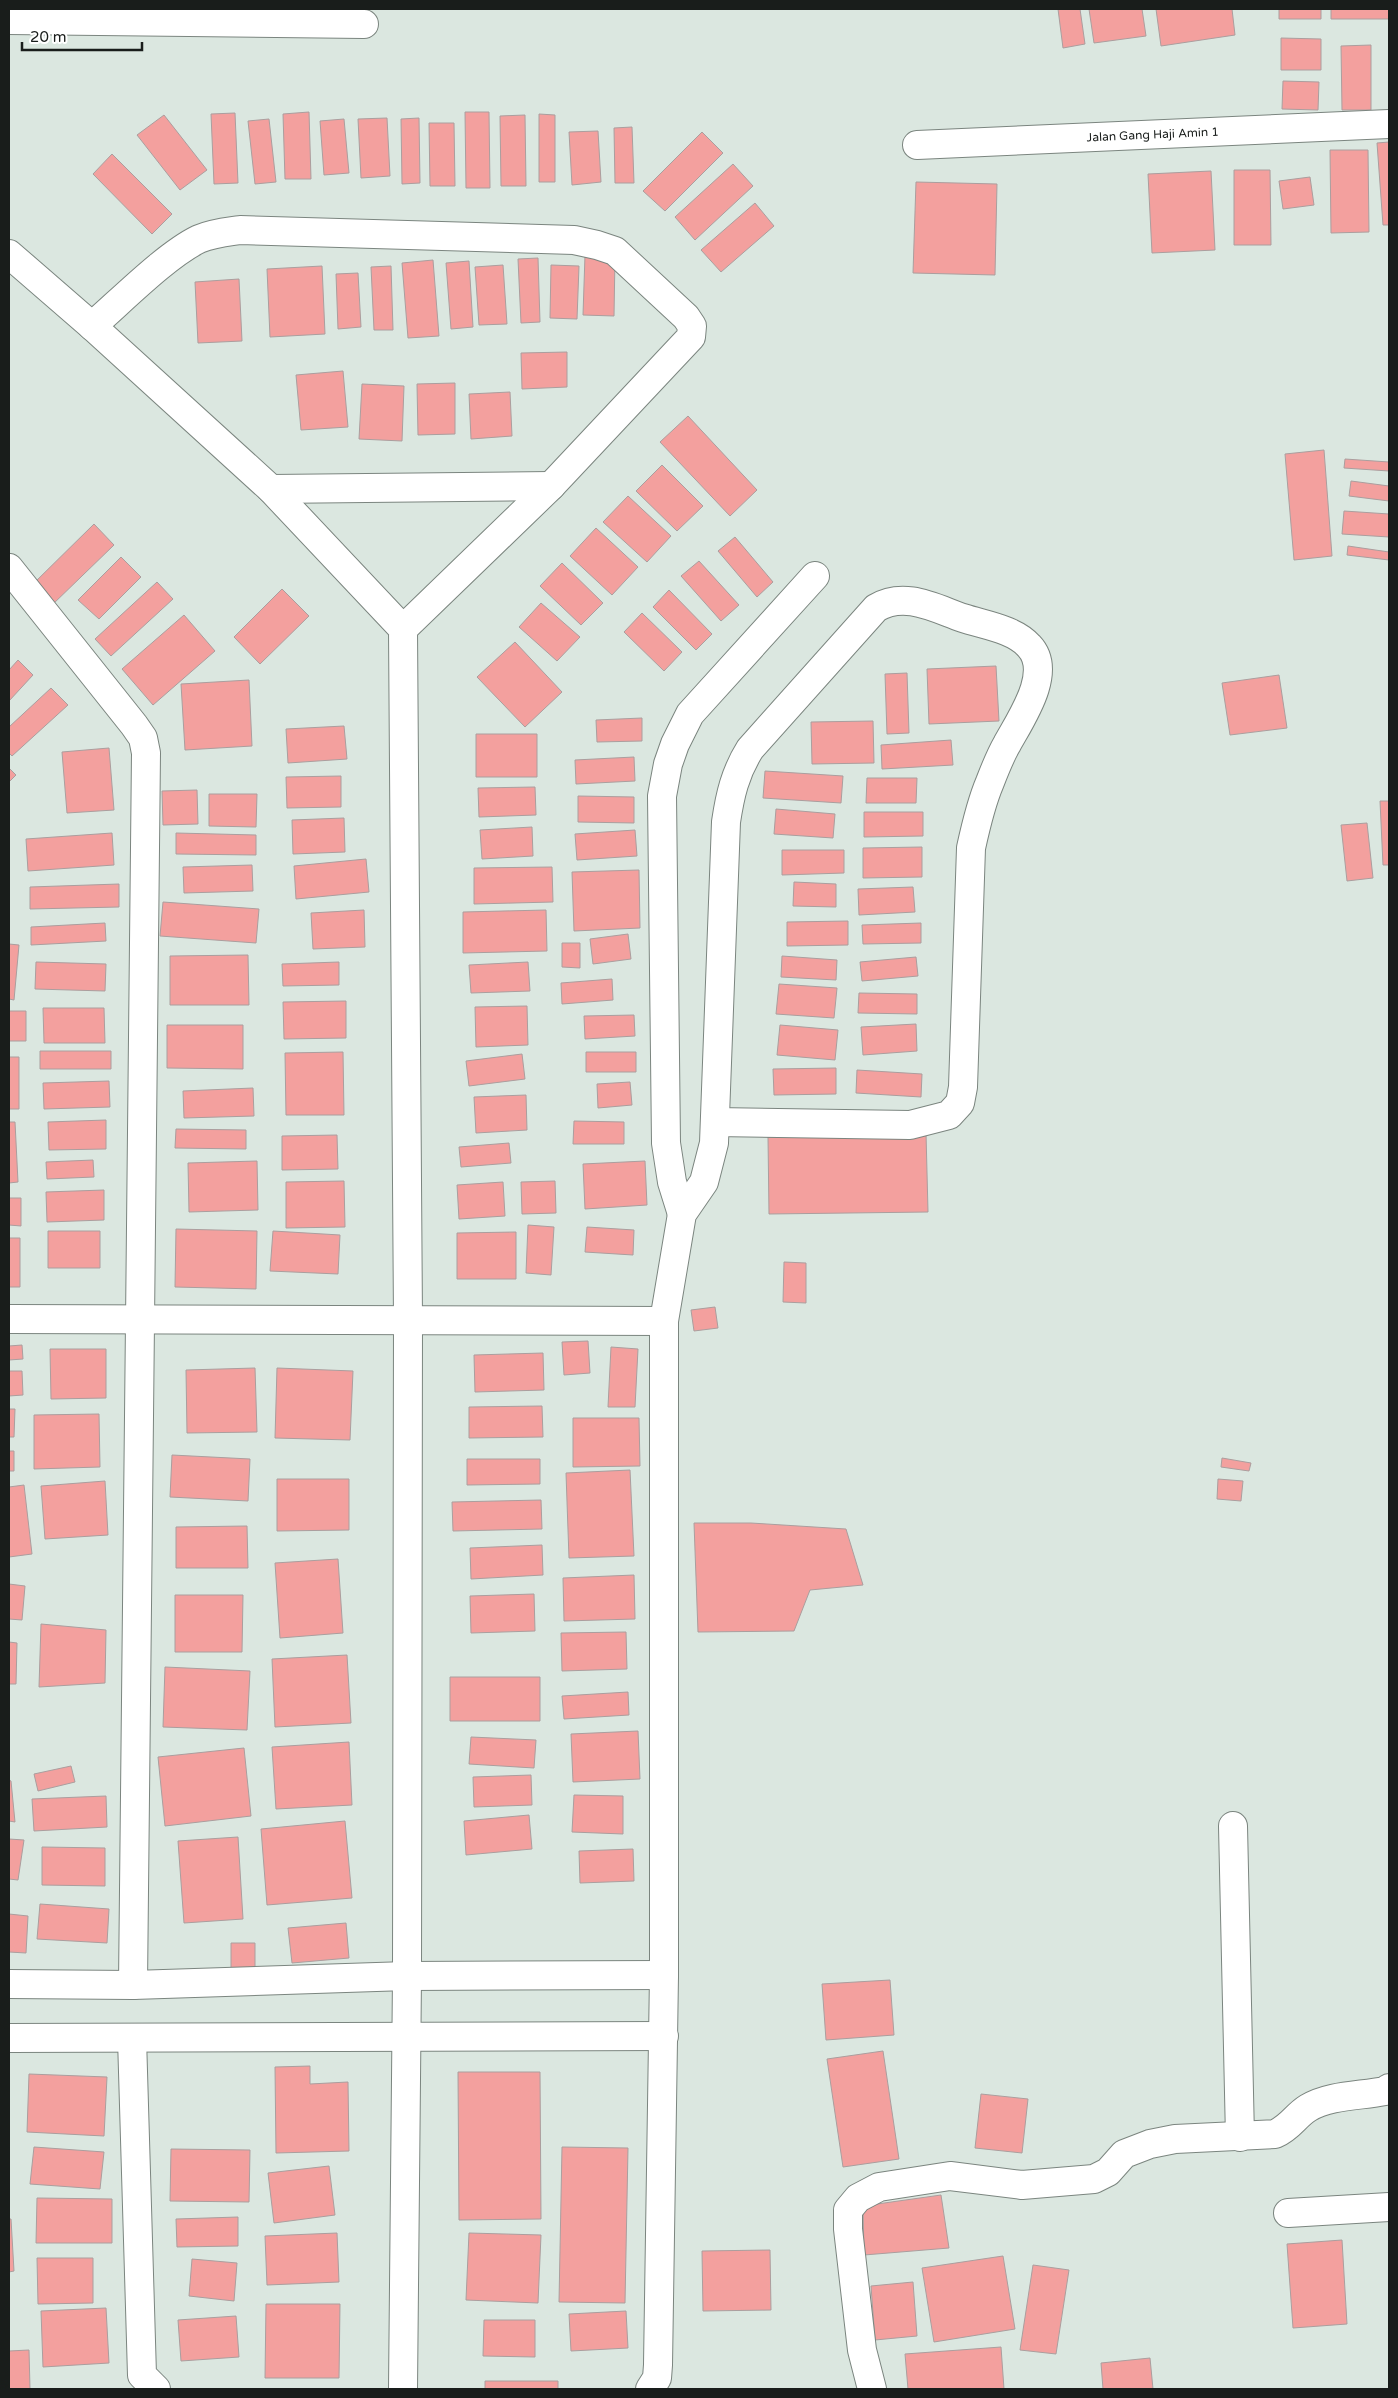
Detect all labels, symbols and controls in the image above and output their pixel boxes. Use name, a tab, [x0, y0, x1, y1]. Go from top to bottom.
scale bar	[22, 20, 142, 52]
text: 20 m	[30, 28, 67, 46]
street label: Jalan Gang Haji Amin 1	[1086, 125, 1219, 144]

